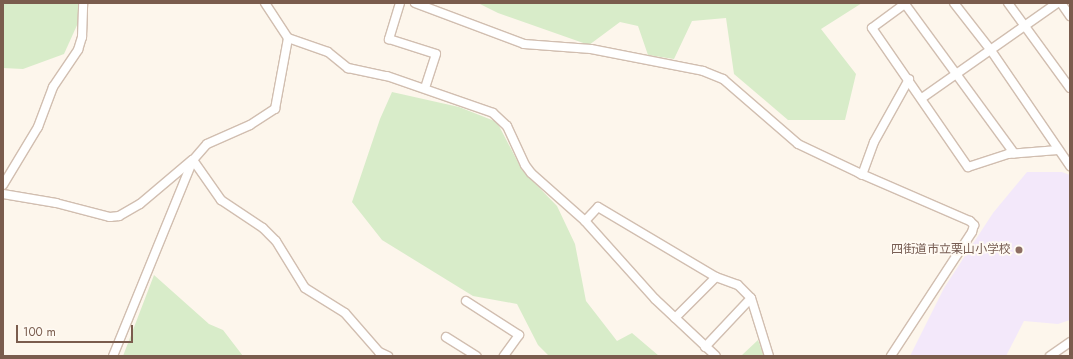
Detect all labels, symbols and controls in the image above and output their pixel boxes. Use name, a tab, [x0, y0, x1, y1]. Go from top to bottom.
place label: 四街道市立栗山小学校	[891, 243, 1011, 257]
marker: 四街道市立栗山小学校	[1014, 245, 1024, 255]
scale bar	[18, 317, 135, 343]
text: 100 m	[23, 323, 56, 341]

